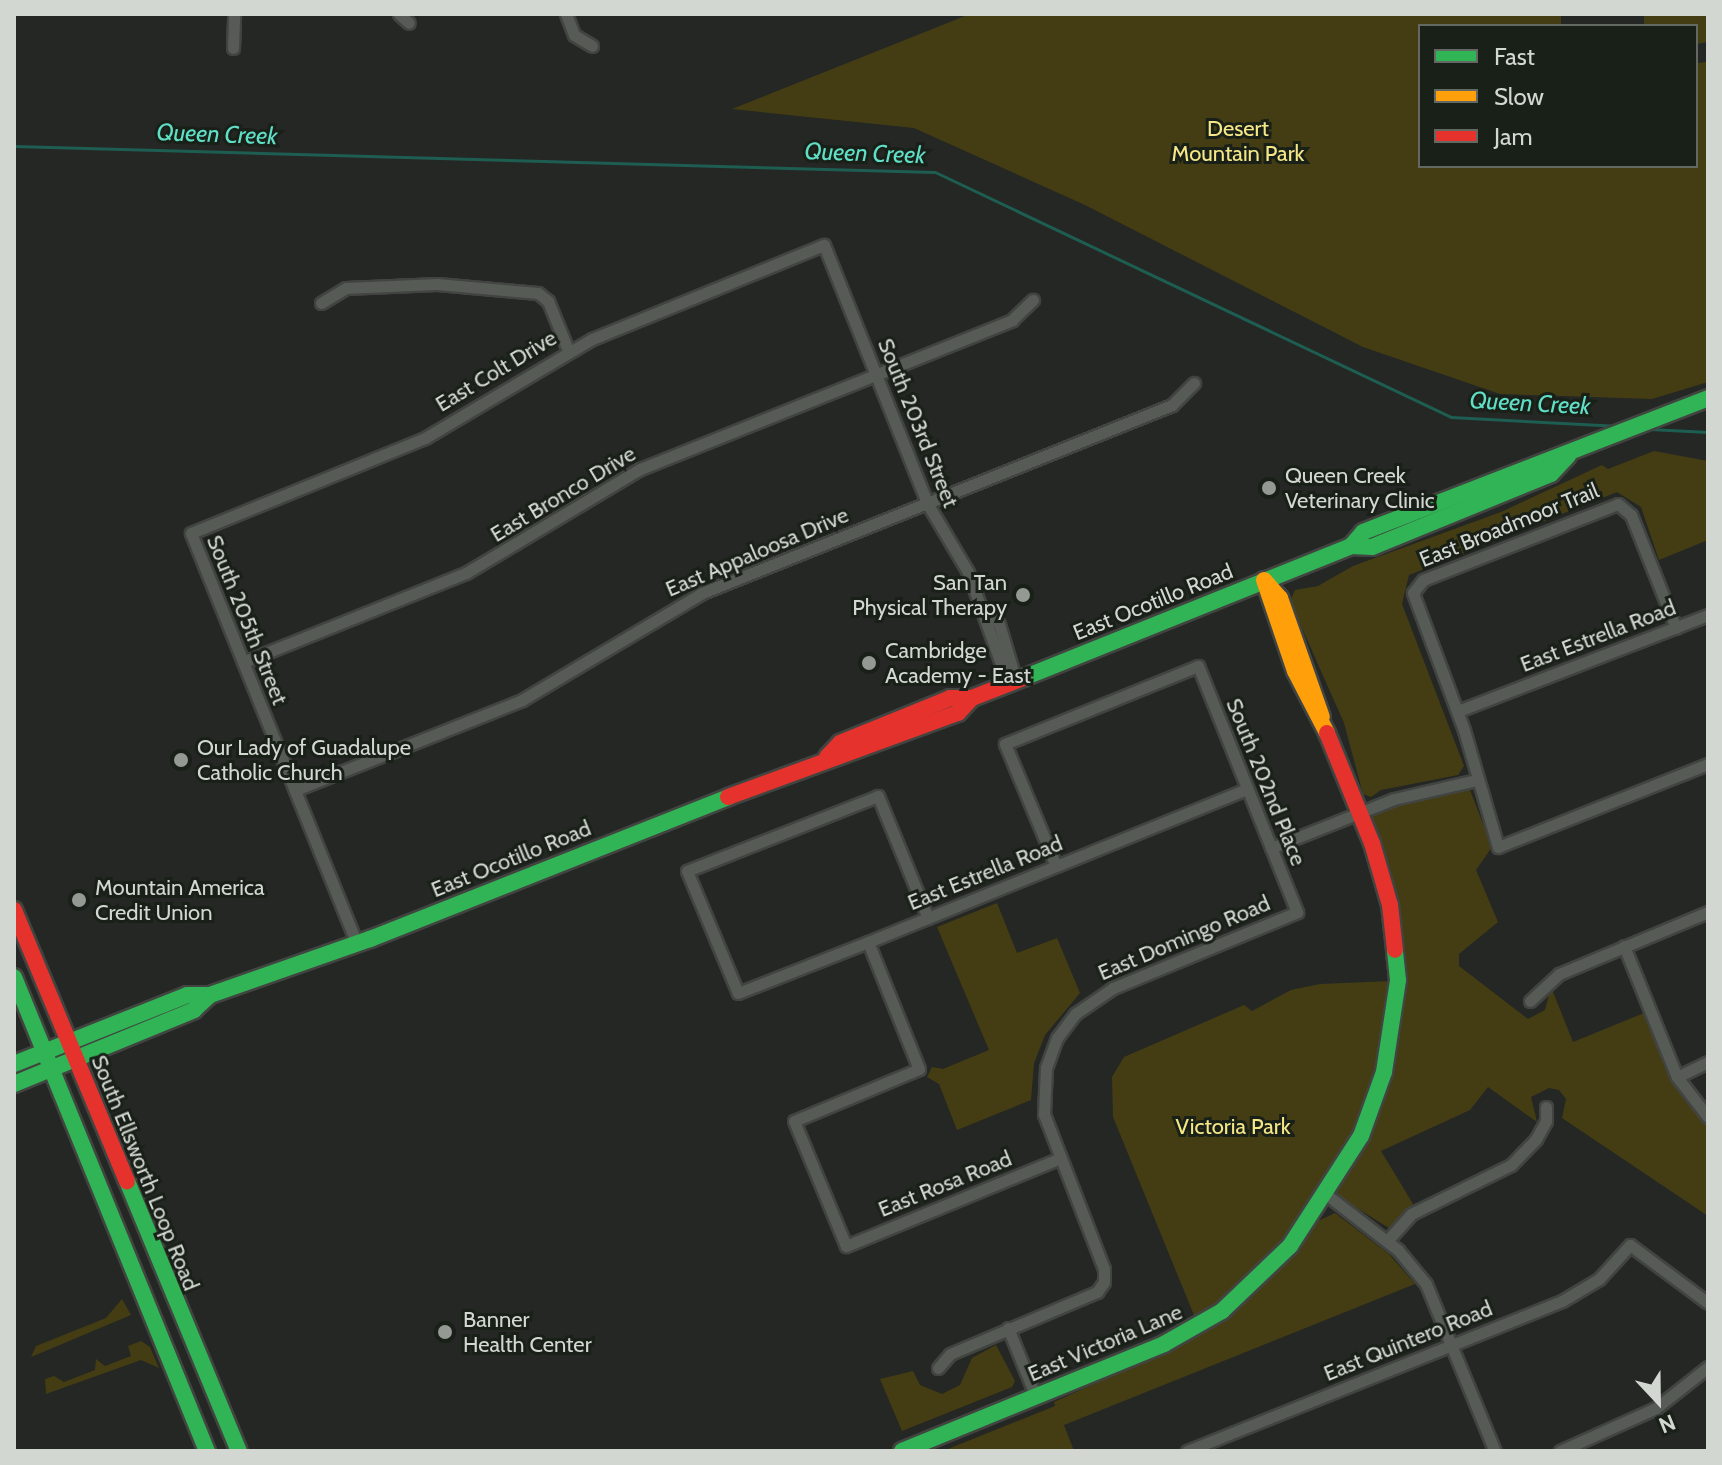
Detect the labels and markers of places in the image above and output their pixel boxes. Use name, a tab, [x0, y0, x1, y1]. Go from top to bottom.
place label: Queen Creek Veterinary Clinic	[1285, 462, 1435, 514]
marker: Queen Creek Veterinary Clinic	[1260, 479, 1278, 497]
place label: San Tan Physical Therapy	[852, 569, 1007, 620]
marker: San Tan Physical Therapy	[1014, 586, 1032, 604]
place label: Cambridge Academy - East	[885, 637, 1031, 688]
marker: Cambridge Academy - East	[860, 654, 878, 672]
place label: Our Lady of Guadalupe Catholic Church	[197, 734, 411, 786]
marker: Our Lady of Guadalupe Catholic Church	[172, 751, 190, 769]
place label: Mountain America Credit Union	[95, 874, 265, 926]
marker: Mountain America Credit Union	[70, 891, 88, 909]
place label: Banner Health Center	[463, 1306, 592, 1358]
marker: Banner Health Center	[434, 1321, 456, 1343]

